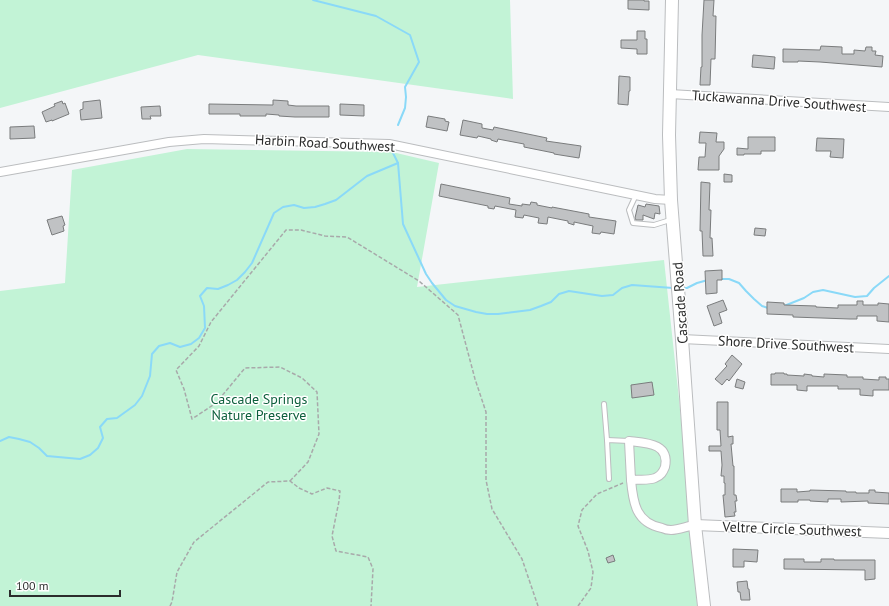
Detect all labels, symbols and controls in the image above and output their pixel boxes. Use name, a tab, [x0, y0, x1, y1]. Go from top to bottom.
street label: Tuckawanna Drive Southwest	[691, 86, 867, 116]
street label: Harbin Road Southwest	[255, 130, 396, 156]
street label: Cascade Road	[668, 262, 692, 344]
street label: Shore Drive Southwest	[718, 331, 855, 357]
park label: Cascade Springs Nature Preserve	[211, 390, 308, 424]
street label: Veltre Circle Southwest	[721, 518, 862, 540]
scale bar	[10, 572, 120, 598]
text: 100 m	[16, 578, 49, 593]

